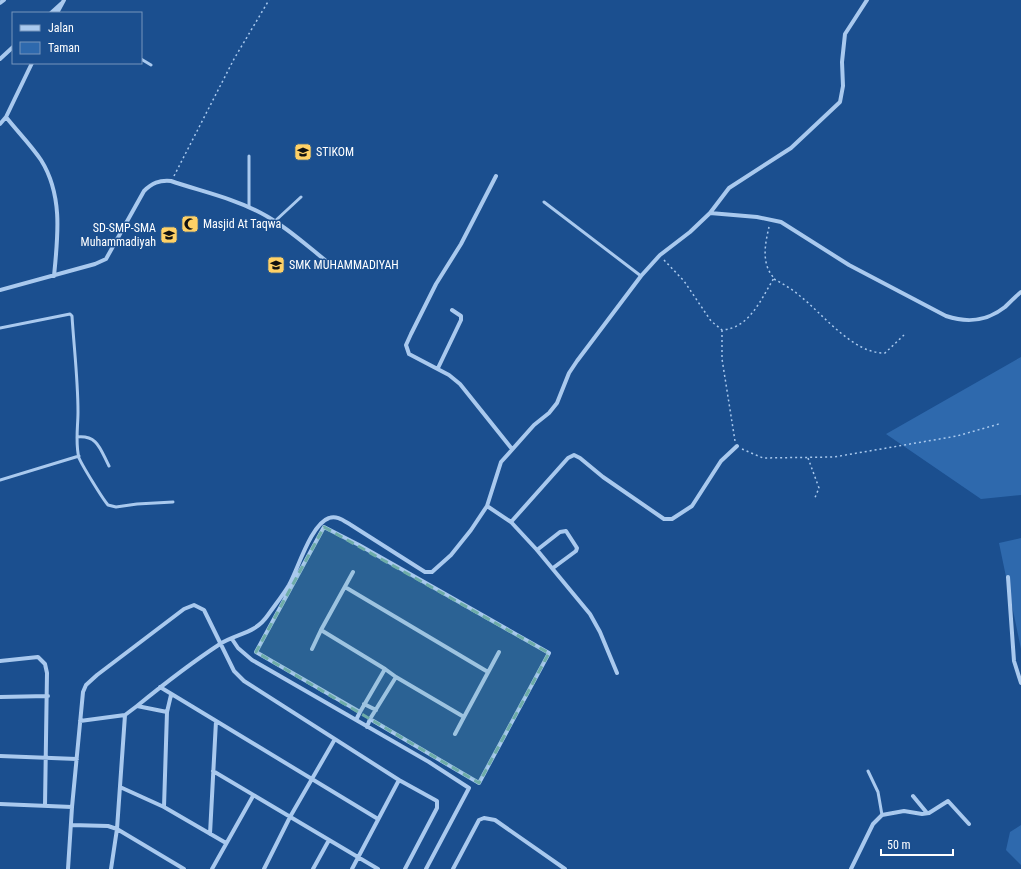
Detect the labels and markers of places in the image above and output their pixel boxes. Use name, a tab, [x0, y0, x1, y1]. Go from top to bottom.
school or university icon: STIKOM	[293, 142, 313, 162]
place label: STIKOM	[316, 145, 354, 159]
mosque icon: Masjid At Taqwa	[180, 214, 200, 234]
place label: Masjid At Taqwa	[203, 217, 281, 231]
place label: SD-SMP-SMA Muhammadiyah	[81, 221, 156, 249]
school or university icon: SD-SMP-SMA Muhammadiyah	[159, 225, 179, 245]
school or university icon: SMK MUHAMMADIYAH	[266, 255, 286, 275]
place label: SMK MUHAMMADIYAH	[289, 258, 399, 272]

